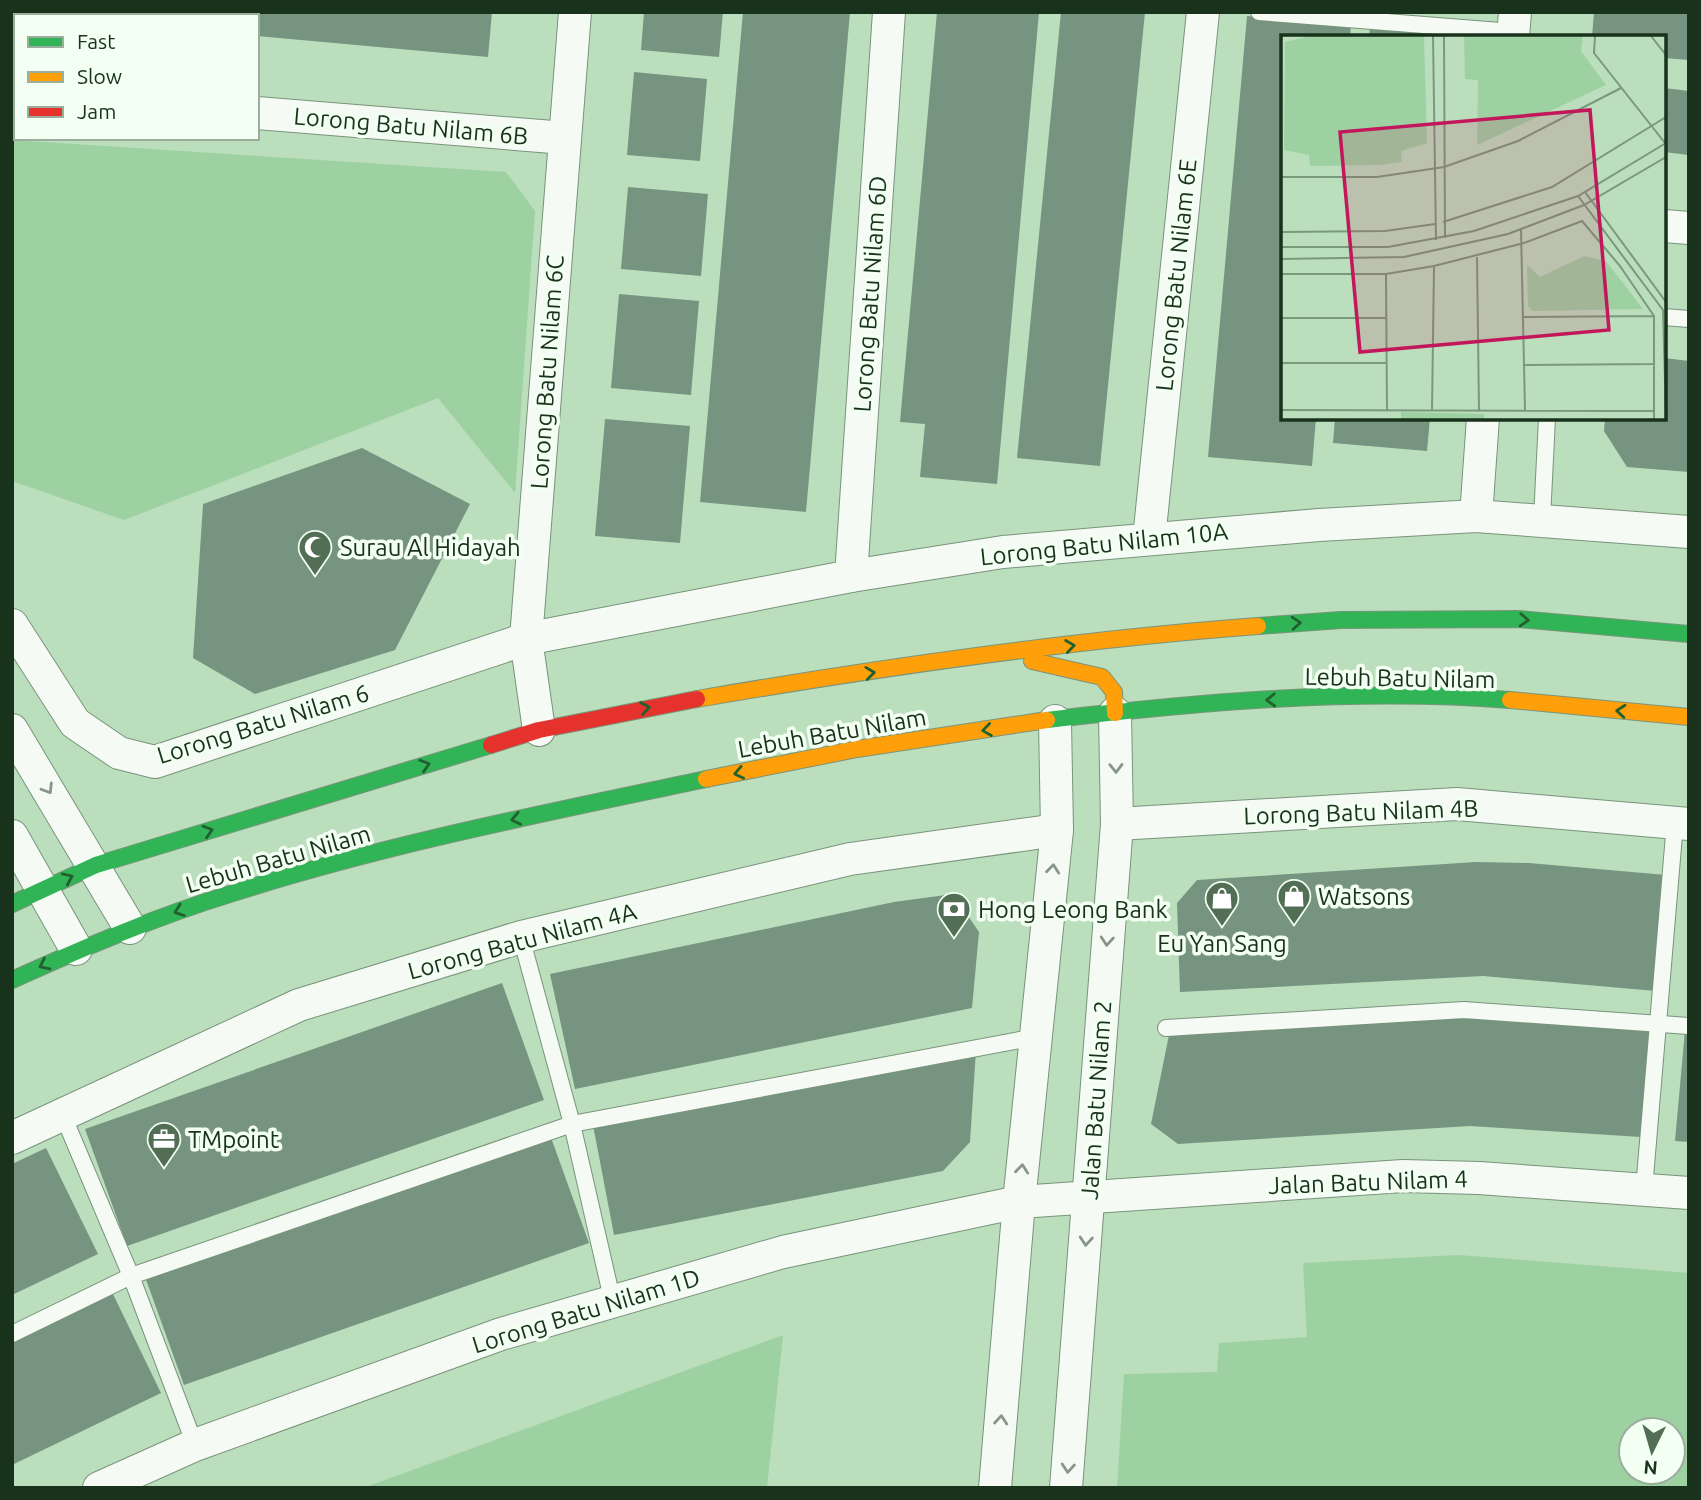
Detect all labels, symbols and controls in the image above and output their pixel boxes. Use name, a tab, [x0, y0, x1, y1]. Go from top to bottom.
legend	[14, 14, 259, 140]
text: Fast	[77, 29, 115, 53]
inset map	[1281, 35, 1666, 420]
text: Slow	[77, 64, 122, 88]
text: Jam	[77, 99, 116, 123]
street label: Lorong Batu Nilam 6B	[293, 102, 529, 150]
street label: Lorong Batu Nilam 6E	[1150, 158, 1202, 392]
street label: Lorong Batu Nilam 6D	[848, 175, 892, 413]
street label: Lorong Batu Nilam 6C	[525, 254, 569, 490]
street label: Lorong Batu Nilam 10A	[979, 518, 1230, 570]
mosque icon: Surau Al Hidayah	[296, 528, 334, 577]
place label: Surau Al Hidayah	[340, 534, 521, 561]
one-way arrow	[1518, 612, 1529, 627]
one-way arrow	[1291, 616, 1302, 631]
one-way arrow	[1064, 639, 1076, 654]
street label: Lebuh Batu Nilam	[1304, 663, 1496, 693]
one-way arrow	[864, 665, 876, 680]
street label: Lorong Batu Nilam 6	[154, 679, 372, 769]
one-way arrow	[1266, 692, 1277, 707]
one-way arrow	[639, 701, 651, 716]
street label: Lebuh Batu Nilam	[736, 703, 928, 763]
one-way arrow	[1615, 704, 1627, 719]
one-way arrow	[981, 722, 993, 737]
one-way arrow	[419, 758, 431, 773]
one-way arrow	[1108, 763, 1124, 774]
one-way arrow	[733, 764, 745, 779]
one-way arrow	[40, 781, 53, 794]
street label: Lorong Batu Nilam 4B	[1243, 794, 1479, 830]
one-way arrow	[510, 810, 522, 825]
street label: Lebuh Batu Nilam	[182, 820, 374, 898]
one-way arrow	[201, 825, 213, 839]
one-way arrow	[1046, 863, 1061, 875]
one-way arrow	[61, 872, 73, 886]
shop icon: Watsons	[1275, 877, 1313, 926]
shop icon: Eu Yan Sang	[1203, 879, 1241, 928]
place label: Watsons	[1318, 883, 1410, 910]
bank icon: Hong Leong Bank	[935, 890, 973, 939]
place label: Hong Leong Bank	[978, 896, 1168, 923]
street label: Lorong Batu Nilam 4A	[405, 897, 640, 985]
one-way arrow	[173, 903, 185, 918]
place label: Eu Yan Sang	[1157, 930, 1287, 957]
one-way arrow	[1100, 935, 1115, 946]
one-way arrow	[39, 956, 51, 970]
street label: Jalan Batu Nilam 2	[1076, 999, 1116, 1201]
office icon: TMpoint	[145, 1120, 183, 1169]
place label: TMpoint	[188, 1126, 280, 1153]
one-way arrow	[1015, 1163, 1030, 1174]
street label: Jalan Batu Nilam 4	[1268, 1165, 1468, 1199]
one-way arrow	[1079, 1236, 1094, 1247]
street label: Lorong Batu Nilam 1D	[469, 1263, 703, 1359]
one-way arrow	[993, 1414, 1008, 1425]
north arrow	[1617, 1416, 1687, 1486]
text: N	[1642, 1456, 1659, 1480]
one-way arrow	[1061, 1462, 1076, 1473]

